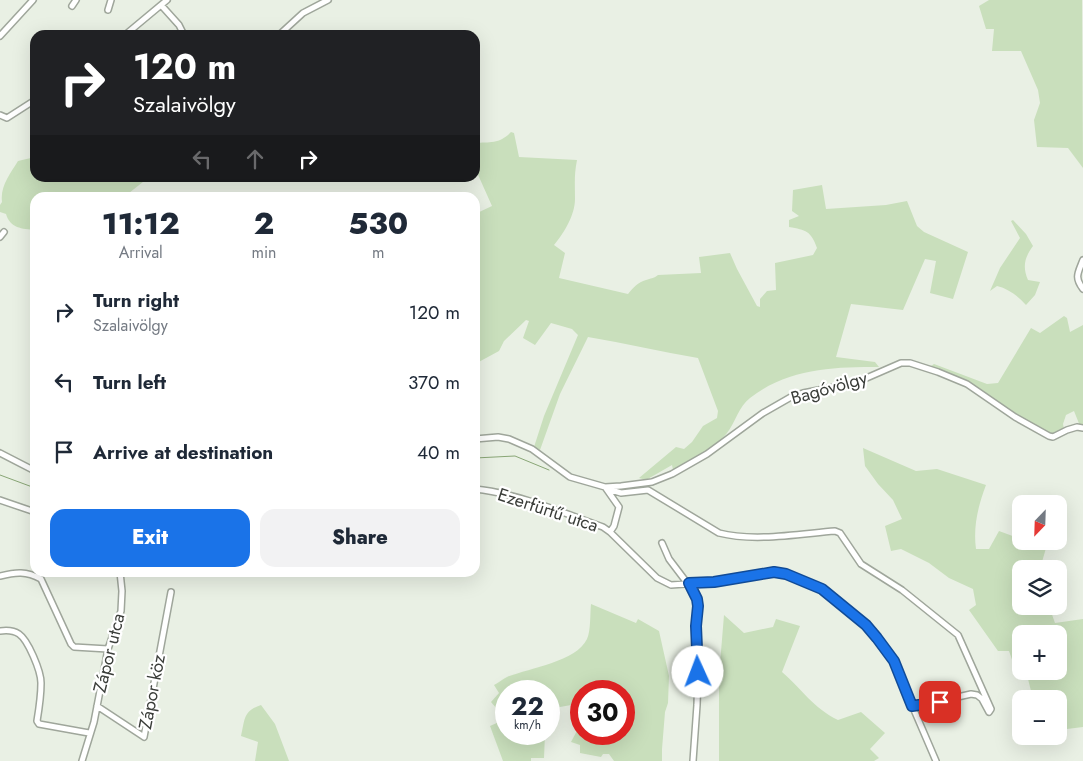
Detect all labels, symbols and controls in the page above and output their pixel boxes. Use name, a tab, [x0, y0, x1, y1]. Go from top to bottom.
text: 120 m	[133, 42, 236, 92]
icon: right	[50, 50, 115, 115]
text: Szalaivölgy	[133, 88, 236, 120]
icon: left	[188, 145, 216, 173]
icon: ahead	[241, 145, 269, 173]
icon: right	[294, 145, 322, 173]
text: 11:12	[102, 202, 180, 245]
text: 2	[254, 202, 274, 245]
text: 530	[348, 202, 408, 245]
text: Arrival	[119, 241, 163, 264]
text: min	[251, 241, 277, 264]
text: m	[372, 241, 384, 264]
text: Turn right	[93, 287, 179, 314]
icon: right	[50, 298, 78, 326]
text: 120 m	[409, 299, 460, 326]
text: Szalaivölgy	[93, 314, 168, 337]
street label: Bagóvölgy	[788, 365, 870, 411]
icon: left	[50, 368, 78, 396]
text: Turn left	[93, 369, 166, 396]
text: 370 m	[408, 369, 460, 396]
icon: arrive	[50, 438, 78, 466]
text: Arrive at destination	[93, 439, 273, 466]
text: 40 m	[417, 439, 460, 466]
street label: Ezerfürtű utca	[494, 482, 602, 538]
north arrow	[1012, 495, 1068, 550]
map controls	[1012, 495, 1067, 745]
button: Exit	[50, 509, 250, 567]
button: Share	[260, 509, 460, 567]
button: layers	[1012, 560, 1067, 615]
street label: Zápor utca	[87, 610, 131, 696]
button: +	[1012, 625, 1067, 680]
position arrow	[671, 645, 723, 697]
street label: Zápor köz	[132, 652, 172, 732]
speed limit sign: 30	[570, 680, 635, 745]
pin	[919, 681, 961, 723]
text: 22	[511, 688, 544, 724]
icon: arrive	[926, 688, 954, 716]
button: −	[1012, 690, 1067, 745]
text: km/h	[514, 716, 541, 734]

